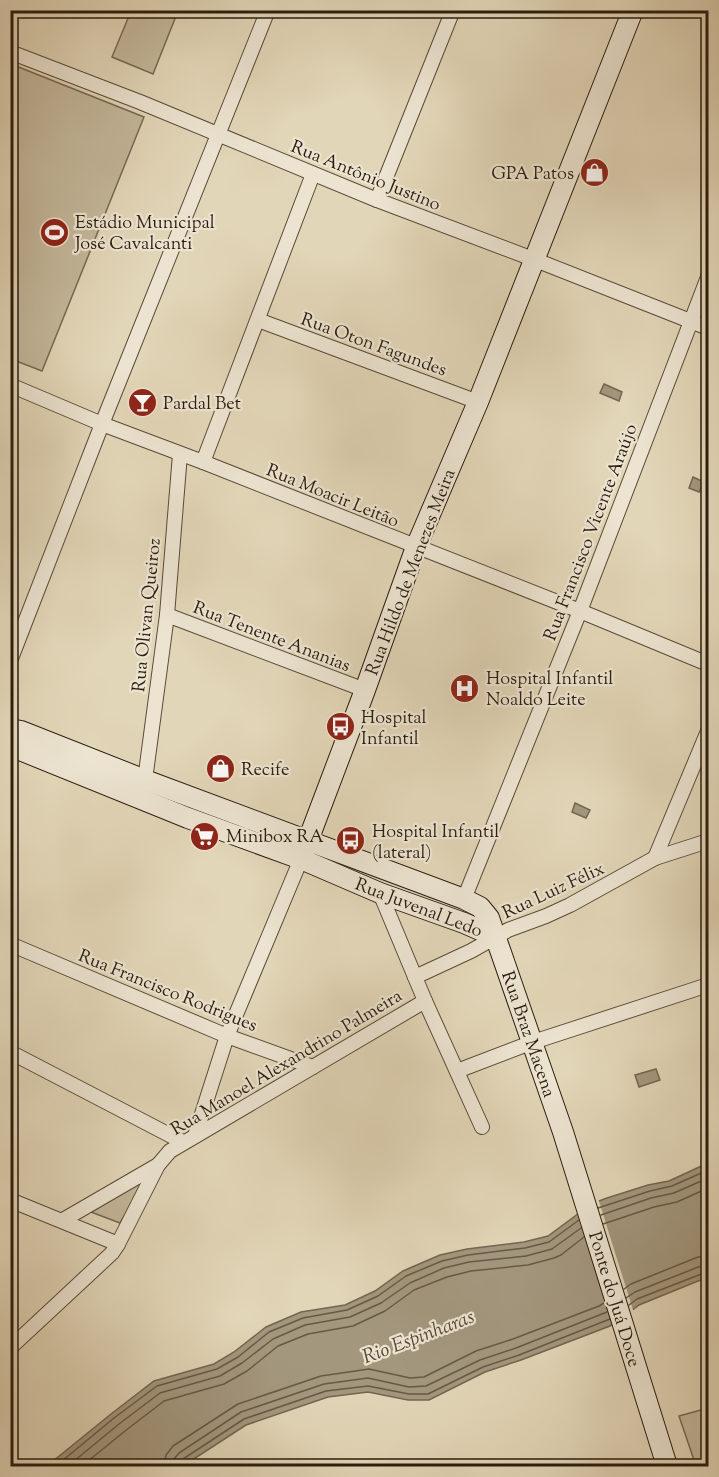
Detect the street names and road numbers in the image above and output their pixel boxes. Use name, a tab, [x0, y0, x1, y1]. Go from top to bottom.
street label: Rua Antônio Justino	[286, 135, 444, 219]
street label: Rua Oton Fagundes	[297, 307, 450, 384]
street label: Rua Francisco Vicente Araújo	[538, 420, 645, 645]
street label: Rua Moacir Leitão	[262, 458, 403, 535]
street label: Rua Hildo de Menezes Meira	[360, 466, 463, 680]
street label: Rua Olivan Queiroz	[127, 537, 169, 694]
street label: Rua Tenente Ananias	[189, 596, 354, 680]
street label: Rua Luiz Félix	[499, 857, 609, 927]
street label: Rua Juvenal Ledo	[351, 873, 486, 945]
street label: Rua Francisco Rodrigues	[74, 944, 261, 1040]
street label: Rua Braz Macena	[493, 968, 561, 1101]
street label: Rua Manoel Alexandrino Palmeira	[166, 984, 408, 1143]
street label: Ponte do Juá Doce	[580, 1229, 646, 1370]

